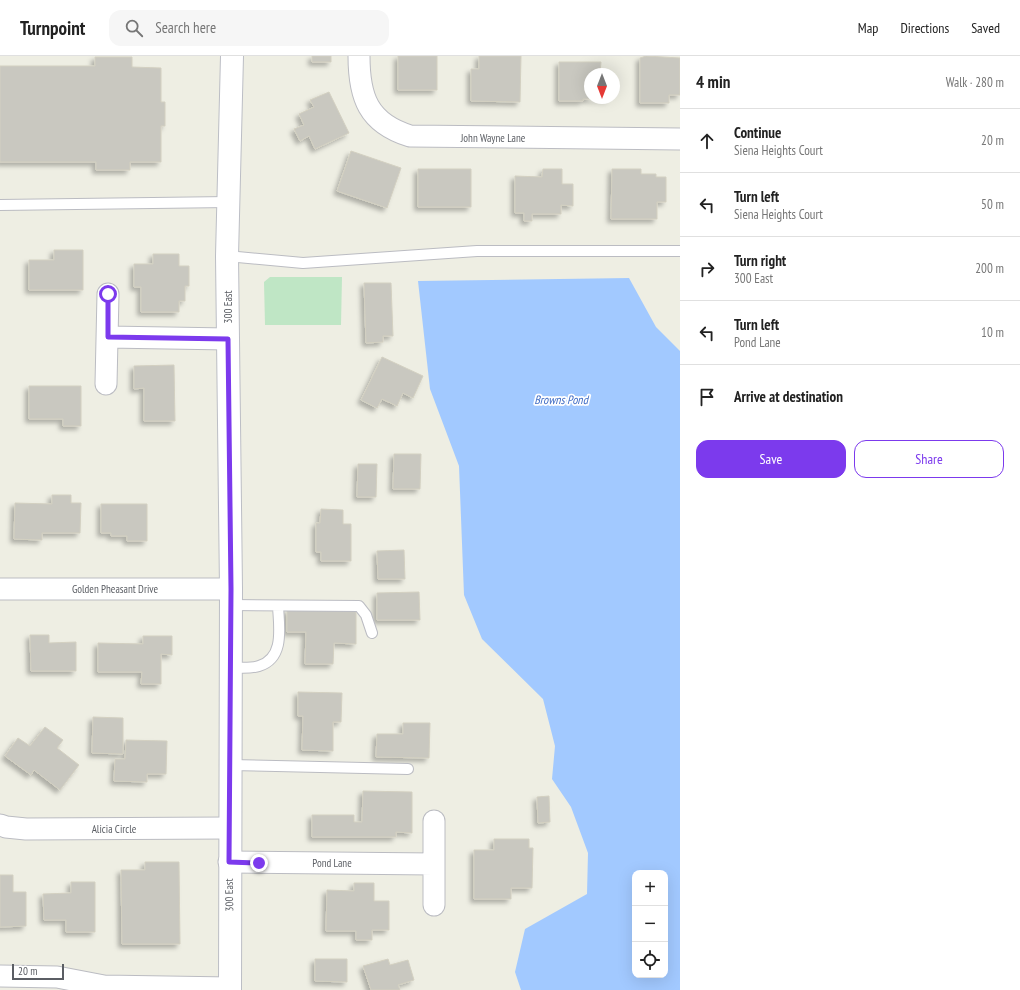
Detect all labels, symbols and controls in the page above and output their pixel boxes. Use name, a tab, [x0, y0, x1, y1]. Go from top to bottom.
search box	[109, 10, 389, 46]
text: Turnpoint	[20, 16, 85, 40]
icon: search	[123, 17, 145, 39]
text: Search here	[155, 18, 216, 37]
text: Map	[858, 19, 878, 37]
text: Directions	[900, 19, 949, 37]
text: Saved	[971, 19, 1000, 37]
north arrow	[584, 68, 620, 104]
text: 4 min	[696, 71, 730, 93]
text: Walk · 280 m	[946, 74, 1004, 91]
text: Continue	[734, 123, 781, 142]
icon: ahead	[696, 130, 718, 152]
street label: John Wayne Lane	[460, 131, 526, 145]
text: 20 m	[981, 132, 1004, 149]
text: Siena Heights Court	[734, 142, 823, 159]
text: Turn left	[734, 187, 779, 206]
icon: left	[696, 194, 718, 216]
text: 50 m	[981, 196, 1004, 213]
text: Siena Heights Court	[734, 206, 823, 223]
text: Turn right	[734, 251, 786, 270]
icon: right	[696, 258, 718, 280]
text: 200 m	[975, 260, 1004, 277]
text: 300 East	[734, 270, 773, 287]
route start	[99, 285, 117, 303]
street label: 300 East	[221, 290, 235, 324]
text: Turn left	[734, 315, 779, 334]
icon: left	[696, 322, 718, 344]
text: 10 m	[981, 324, 1004, 341]
text: Pond Lane	[734, 334, 781, 351]
icon: arrive	[696, 386, 718, 408]
text: Arrive at destination	[734, 387, 843, 406]
water label: Browns Pond	[534, 392, 590, 407]
button: Save	[696, 440, 846, 478]
button: Share	[854, 440, 1004, 478]
street label: Golden Pheasant Drive	[72, 582, 159, 596]
street label: Alicia Circle	[92, 822, 137, 836]
route end	[250, 854, 268, 872]
street label: Pond Lane	[312, 856, 352, 870]
map controls	[632, 870, 668, 978]
button: +	[632, 870, 668, 906]
street label: 300 East	[222, 878, 236, 912]
button: −	[632, 906, 668, 942]
button: locate	[632, 942, 668, 978]
scale bar	[12, 962, 64, 981]
text: 20 m	[18, 964, 37, 978]

